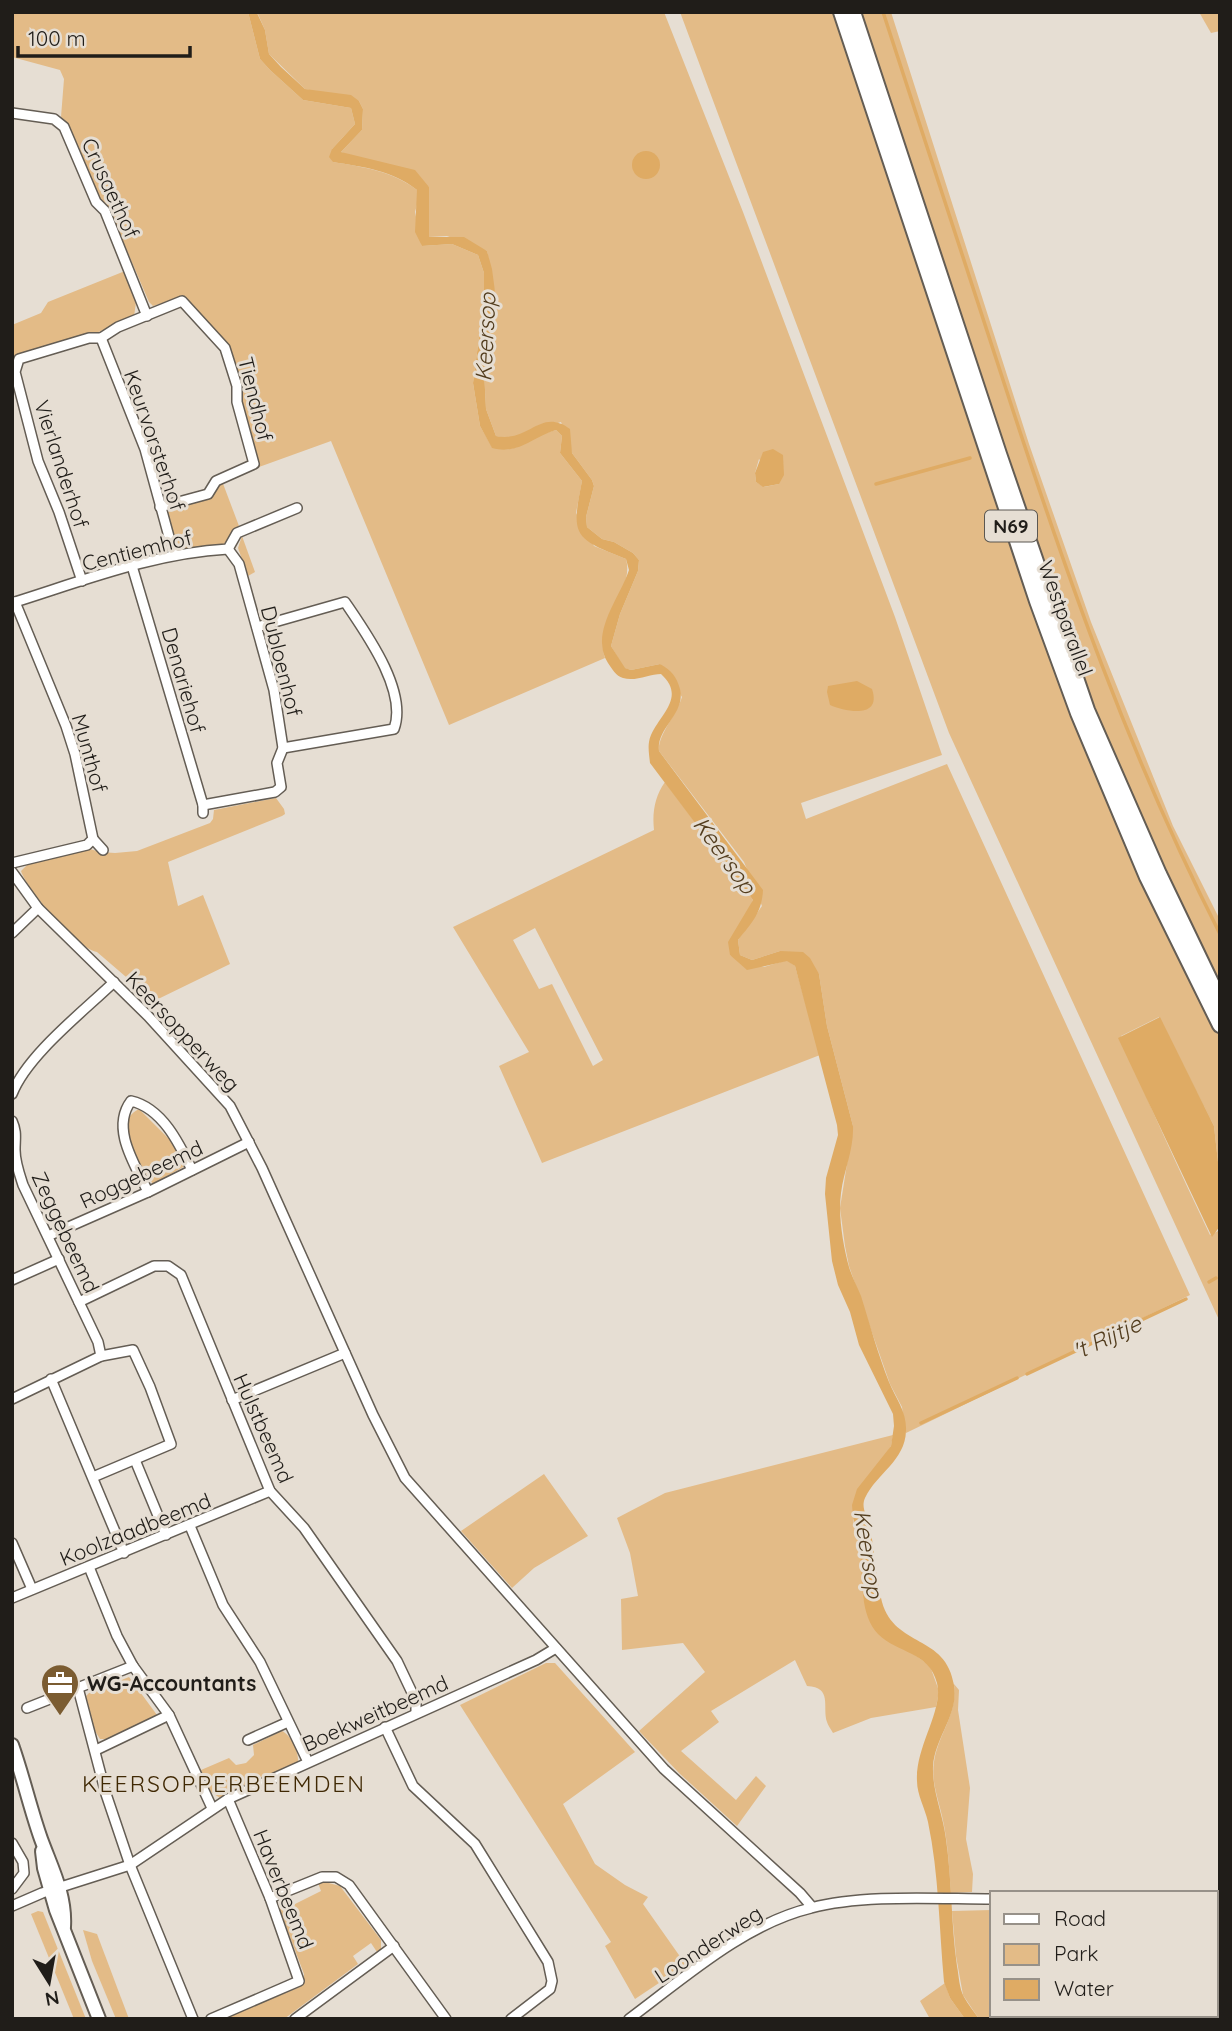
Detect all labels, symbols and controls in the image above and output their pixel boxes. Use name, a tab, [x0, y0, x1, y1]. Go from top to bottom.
scale bar	[18, 14, 189, 58]
text: 100 m	[28, 25, 86, 51]
street label: Crusaethof	[76, 134, 146, 243]
water label: Keersop	[468, 291, 502, 382]
street label: Tiendhof	[233, 354, 279, 444]
street label: Keurvorsterhof	[119, 366, 191, 514]
street label: Vierlanderhof	[29, 397, 95, 532]
road number: N69	[985, 510, 1037, 541]
street label: Centiemhof	[79, 524, 195, 576]
street label: Westparallel	[1033, 557, 1099, 679]
street label: Dubloenhof	[256, 603, 308, 720]
street label: Denariehof	[157, 624, 212, 736]
street label: Munthof	[66, 711, 114, 796]
water label: Keersop	[687, 811, 763, 900]
street label: Keersopperweg	[121, 965, 245, 1097]
street label: Roggebeemd	[75, 1134, 207, 1214]
street label: Zeggebeemd	[27, 1167, 105, 1297]
water label: 't Rijtje	[1068, 1308, 1147, 1365]
street label: Hulstbeemd	[228, 1369, 300, 1487]
street label: Koolzaadbeemd	[56, 1487, 214, 1571]
water label: Keersop	[848, 1508, 890, 1601]
office icon: WG-Accountants	[39, 1662, 81, 1717]
street label: Boekweitbeemd	[298, 1669, 452, 1757]
place label: WG-Accountants	[87, 1670, 256, 1696]
district label: KEERSOPPERBEEMDEN	[82, 1769, 366, 1798]
street label: Haverbeemd	[248, 1825, 320, 1953]
legend	[990, 1891, 1218, 2017]
street label: Loonderweg	[649, 1900, 767, 1988]
text: Road	[1054, 1905, 1106, 1931]
text: Park	[1054, 1940, 1098, 1966]
north arrow	[14, 1947, 84, 2017]
text: Water	[1054, 1975, 1114, 2001]
text: N	[43, 1986, 61, 2012]

